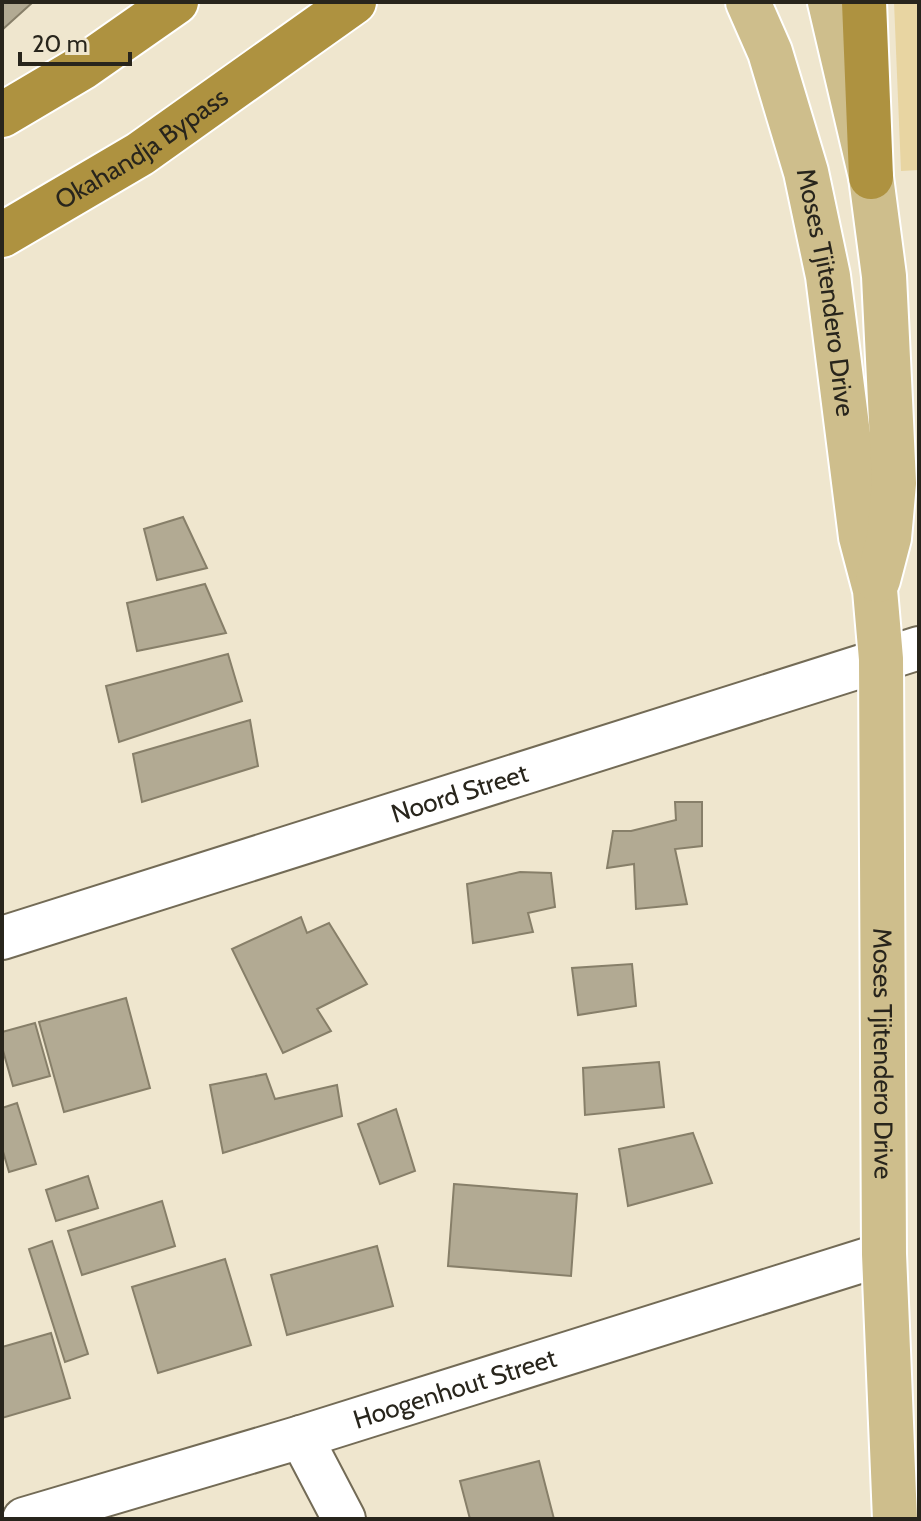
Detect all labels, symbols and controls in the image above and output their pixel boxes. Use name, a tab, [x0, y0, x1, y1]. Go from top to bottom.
scale bar	[20, 16, 130, 66]
text: 20 m	[32, 29, 88, 58]
street label: Okahandja Bypass	[49, 81, 234, 216]
street label: Moses Tjitendero Drive	[790, 165, 862, 418]
street label: Noord Street	[387, 757, 532, 830]
street label: Moses Tjitendero Drive	[866, 928, 900, 1179]
street label: Hoogenhout Street	[349, 1342, 560, 1436]

